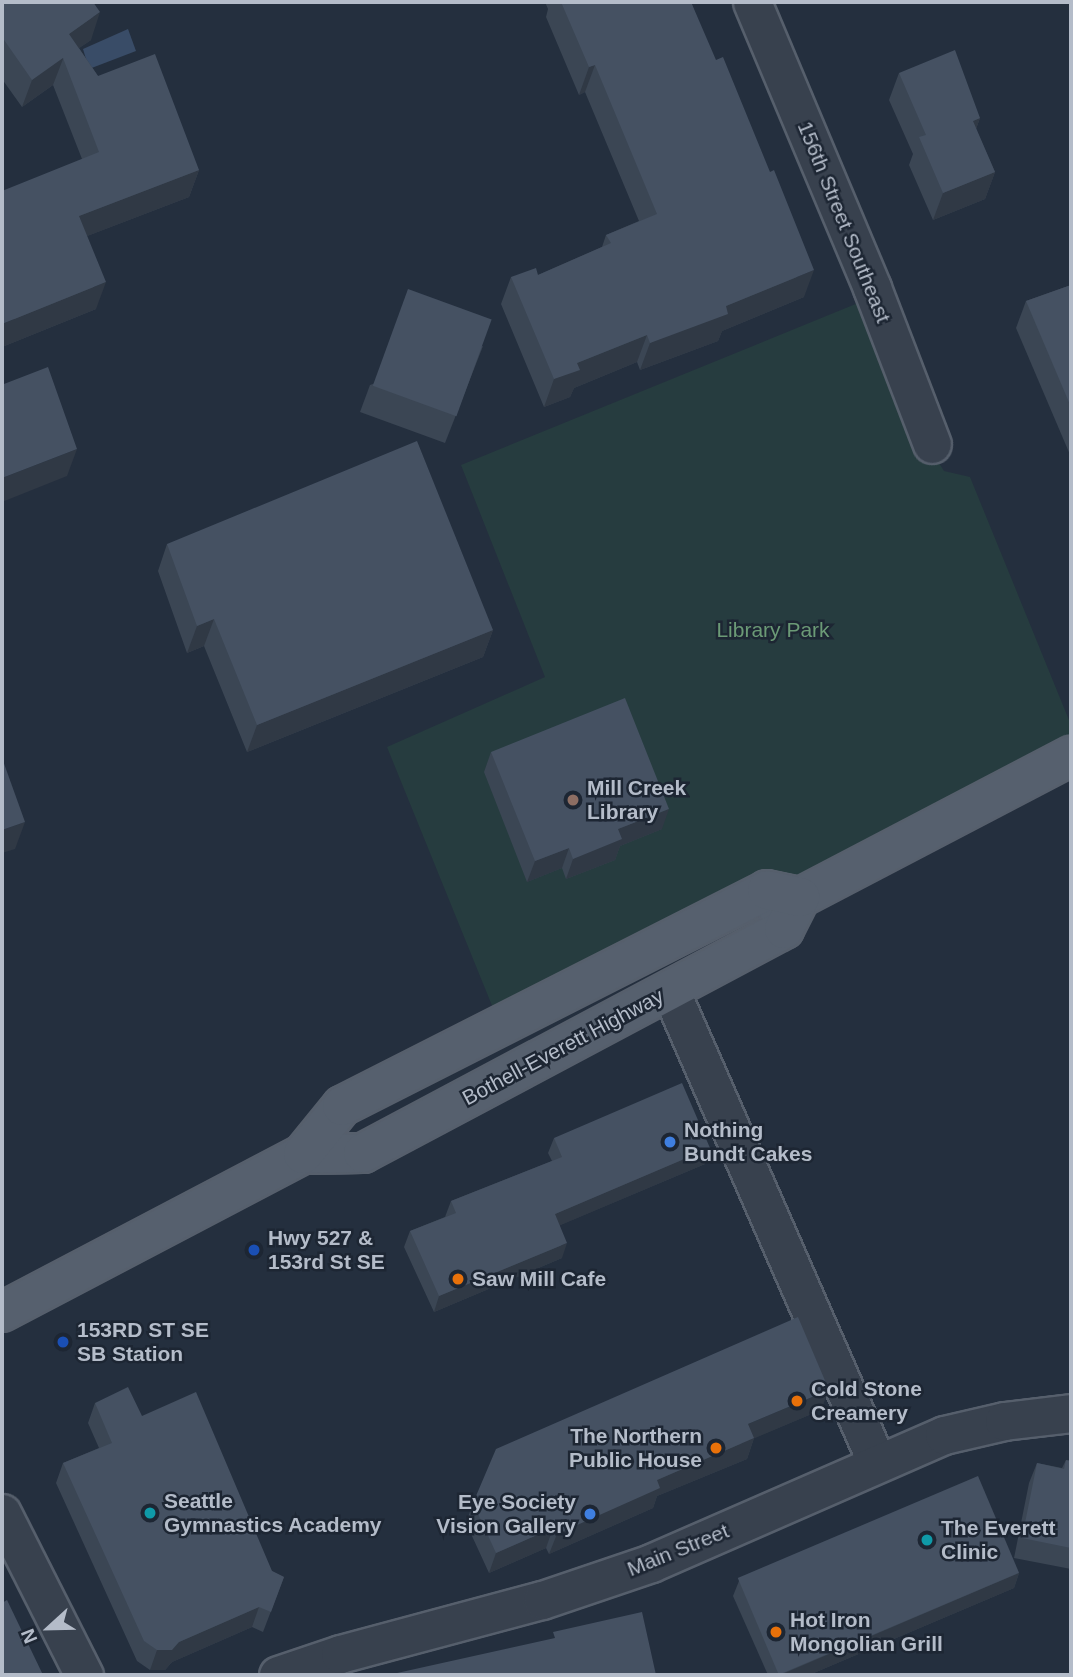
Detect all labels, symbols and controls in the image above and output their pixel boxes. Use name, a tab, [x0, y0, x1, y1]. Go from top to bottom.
street label: 156th Street Southeast	[792, 118, 896, 326]
park label: Library Park	[716, 617, 830, 643]
place label: Mill Creek Library	[587, 775, 686, 825]
marker: Mill Creek Library	[565, 792, 581, 808]
street label: Bothell-Everett Highway	[458, 983, 668, 1111]
place label: Nothing Bundt Cakes	[684, 1117, 812, 1167]
marker: Nothing Bundt Cakes	[662, 1134, 678, 1150]
place label: Hwy 527 & 153rd St SE	[268, 1225, 385, 1275]
marker: Hwy 527 & 153rd St SE	[246, 1242, 262, 1258]
place label: Saw Mill Cafe	[472, 1266, 606, 1292]
marker: Saw Mill Cafe	[450, 1271, 466, 1287]
place label: 153RD ST SE SB Station	[77, 1317, 209, 1367]
marker: 153RD ST SE SB Station	[55, 1334, 71, 1350]
place label: Cold Stone Creamery	[811, 1376, 922, 1426]
marker: Cold Stone Creamery	[789, 1393, 805, 1409]
place label: The Northern Public House	[569, 1423, 702, 1473]
marker: The Northern Public House	[708, 1440, 724, 1456]
place label: Seattle Gymnastics Academy	[164, 1488, 382, 1538]
place label: Eye Society Vision Gallery	[436, 1489, 576, 1539]
marker: Seattle Gymnastics Academy	[142, 1505, 158, 1521]
marker: Eye Society Vision Gallery	[582, 1506, 598, 1522]
place label: The Everett Clinic	[941, 1515, 1055, 1565]
street label: Main Street	[623, 1518, 733, 1582]
marker: The Everett Clinic	[919, 1532, 935, 1548]
north arrow	[14, 1593, 84, 1663]
place label: Hot Iron Mongolian Grill	[790, 1607, 943, 1657]
marker: Hot Iron Mongolian Grill	[768, 1624, 784, 1640]
text: N	[17, 1626, 41, 1646]

